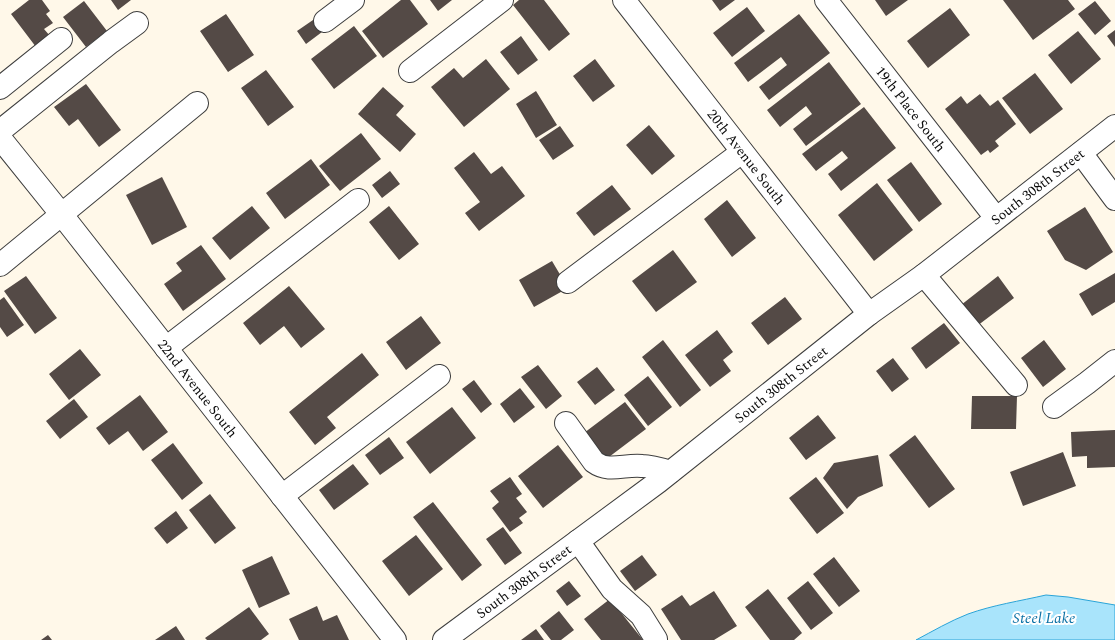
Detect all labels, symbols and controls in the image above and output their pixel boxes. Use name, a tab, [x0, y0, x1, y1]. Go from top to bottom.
street label: 19th Place South	[870, 62, 951, 157]
street label: 20th Avenue South	[702, 105, 790, 210]
street label: South 308th Street	[986, 144, 1089, 230]
street label: 22nd Avenue South	[152, 335, 243, 442]
street label: South 308th Street	[730, 341, 832, 428]
street label: South 308th Street	[472, 539, 576, 624]
water label: Steel Lake	[1013, 607, 1076, 630]

